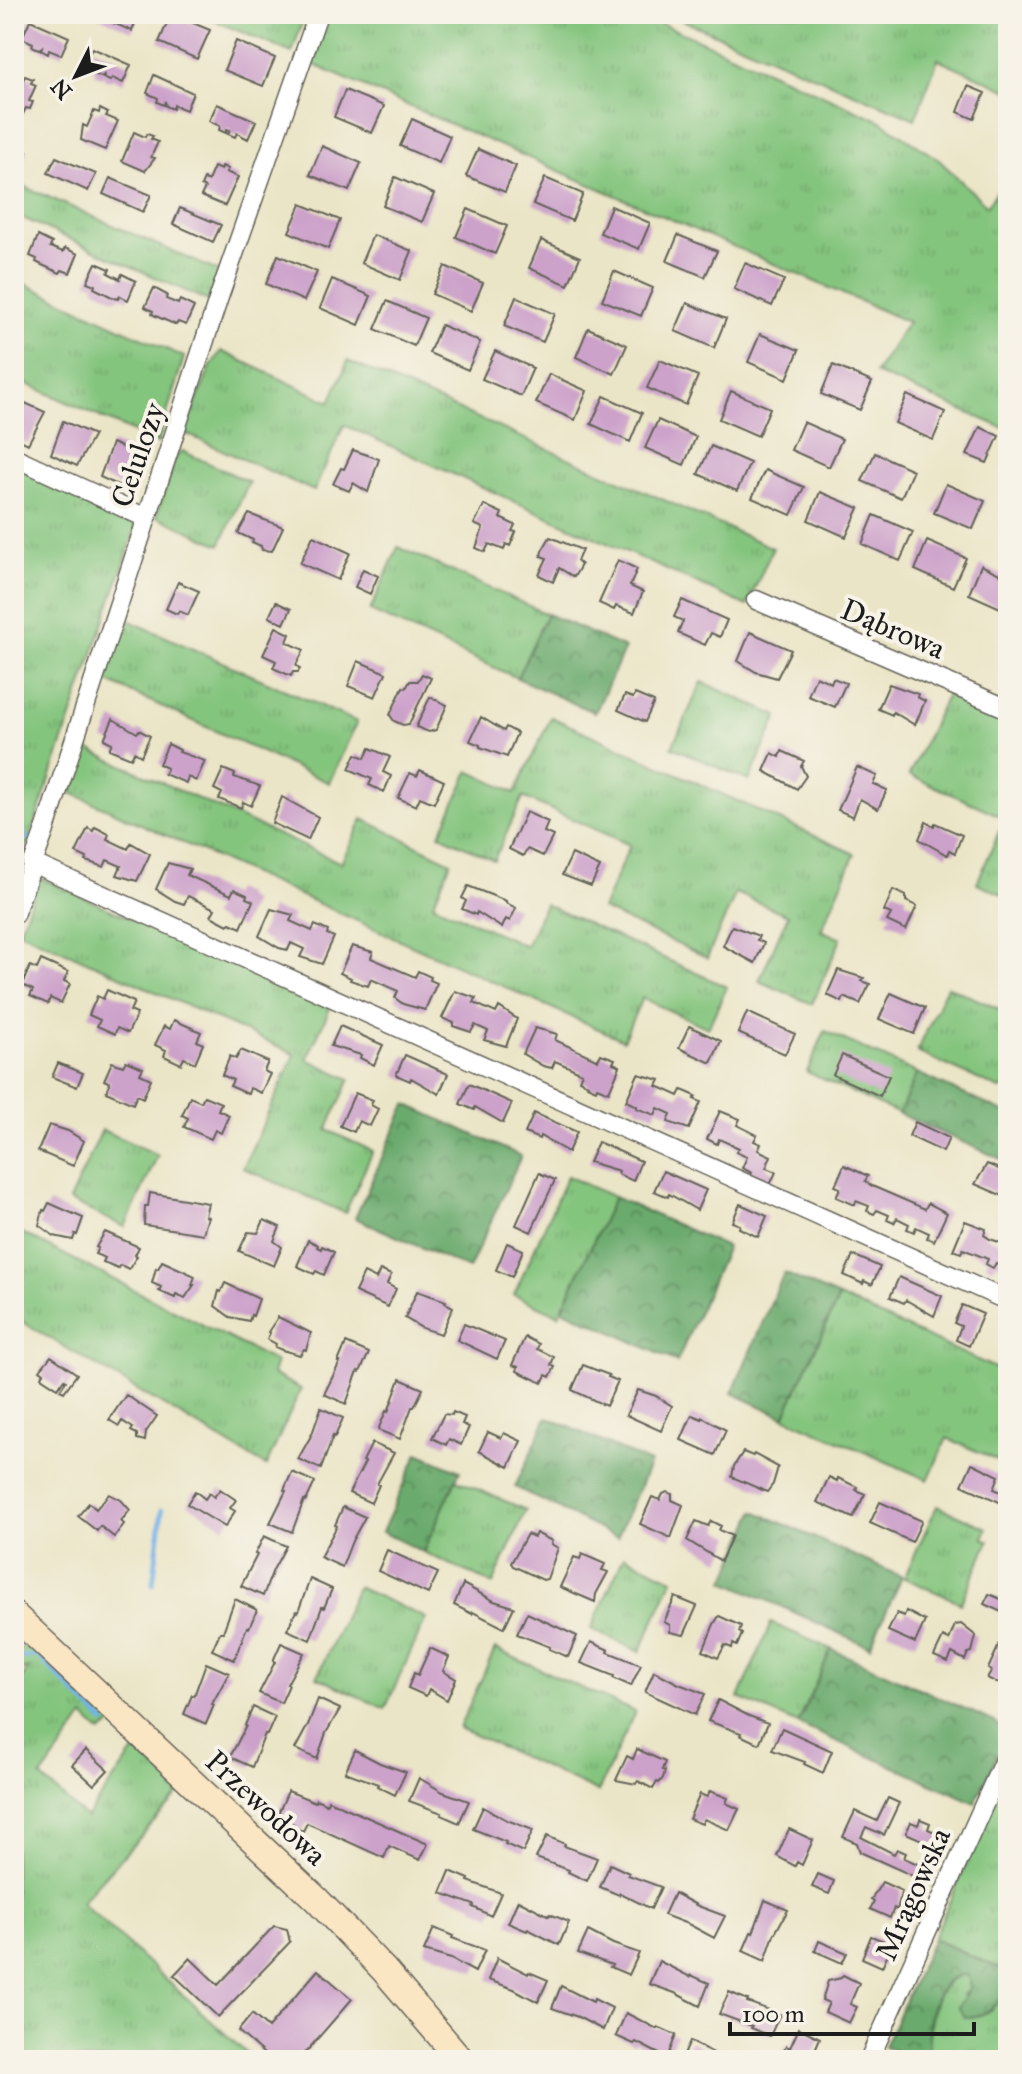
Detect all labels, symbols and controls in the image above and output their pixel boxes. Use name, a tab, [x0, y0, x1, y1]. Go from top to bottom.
north arrow	[36, 36, 116, 116]
text: N	[45, 73, 78, 105]
street label: Celulozy	[103, 397, 173, 512]
street label: Dąbrowa	[836, 591, 951, 667]
street label: Przewodowa	[198, 1743, 334, 1873]
street label: Mrągowska	[868, 1822, 958, 1966]
scale bar	[730, 1986, 974, 2036]
text: 100 m	[742, 1999, 805, 2029]

